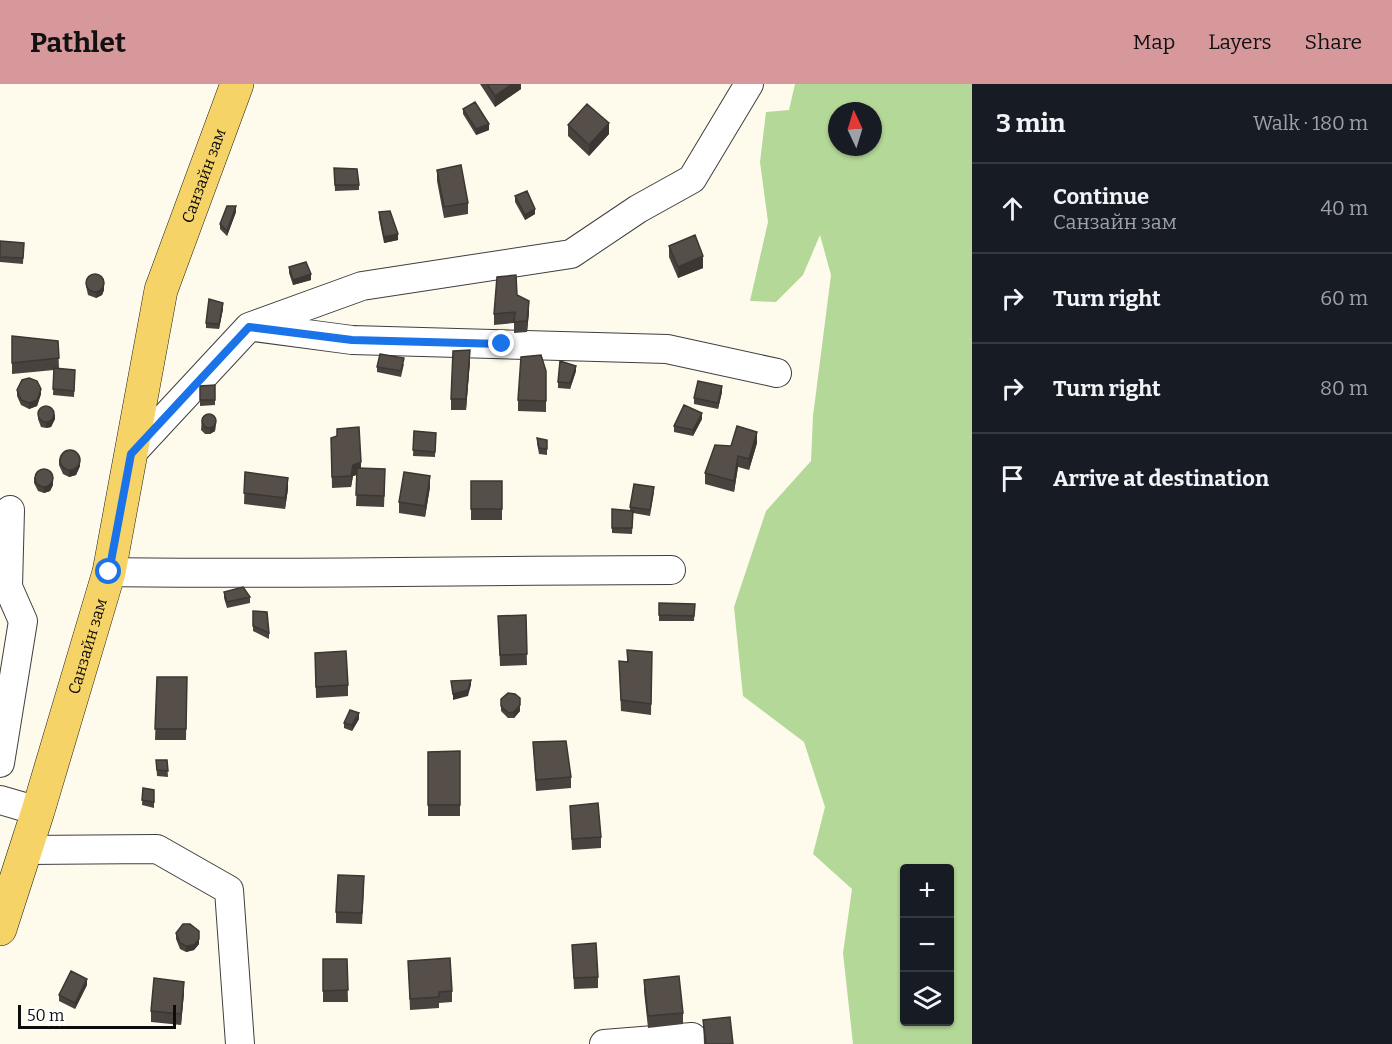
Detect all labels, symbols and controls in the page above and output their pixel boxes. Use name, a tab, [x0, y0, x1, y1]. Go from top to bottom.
text: Pathlet	[30, 26, 126, 59]
text: Map	[1133, 29, 1175, 55]
text: Layers	[1208, 29, 1272, 55]
text: Share	[1305, 29, 1362, 55]
north arrow	[828, 102, 882, 156]
text: 3 min	[996, 108, 1065, 139]
text: Walk · 180 m	[1253, 111, 1368, 135]
street label: Санзайн зам	[177, 126, 229, 225]
text: Continue	[1053, 183, 1149, 210]
icon: ahead	[996, 192, 1029, 225]
text: 40 m	[1320, 196, 1368, 220]
text: Санзайн зам	[1053, 210, 1177, 234]
icon: right	[996, 282, 1029, 315]
text: Turn right	[1053, 285, 1161, 312]
text: 60 m	[1320, 286, 1368, 310]
route end	[488, 330, 514, 356]
icon: right	[996, 372, 1029, 405]
text: Turn right	[1053, 375, 1161, 402]
text: 80 m	[1320, 376, 1368, 400]
icon: arrive	[996, 462, 1029, 495]
text: Arrive at destination	[1053, 465, 1269, 492]
route start	[95, 558, 121, 584]
street label: Санзайн зам	[64, 596, 110, 696]
map controls	[900, 864, 954, 1026]
button: +	[900, 864, 954, 918]
button: −	[900, 918, 954, 972]
button: layers	[900, 972, 954, 1026]
scale bar	[18, 1002, 176, 1030]
text: 50 m	[27, 1006, 64, 1025]

